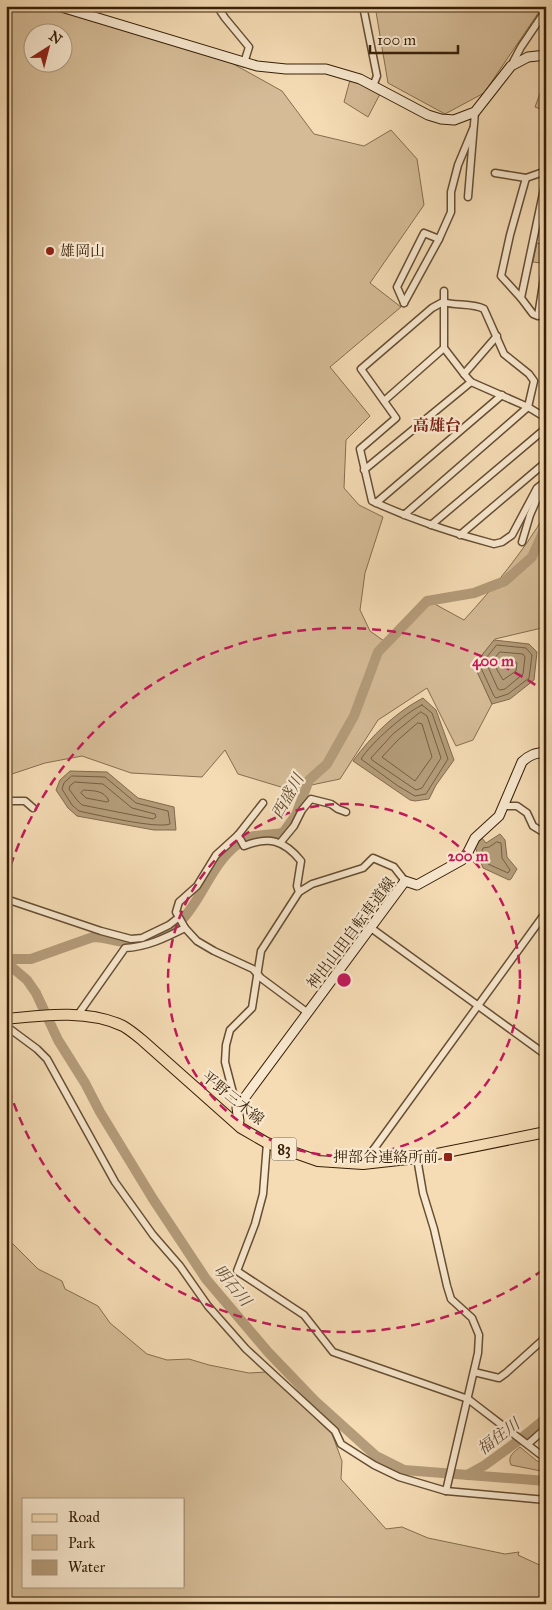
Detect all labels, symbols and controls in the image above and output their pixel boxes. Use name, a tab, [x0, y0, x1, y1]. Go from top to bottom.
north arrow	[22, 22, 72, 72]
scale bar	[370, 22, 457, 54]
text: N	[46, 28, 65, 48]
text: 100 m	[377, 31, 417, 49]
place label: 雄岡山	[60, 242, 105, 260]
marker: 雄岡山	[44, 245, 56, 257]
district label: 高雄台	[413, 416, 461, 435]
text: 400 m	[472, 652, 514, 671]
water label: 西盛川	[267, 769, 308, 822]
text: 200 m	[448, 847, 489, 865]
street label: 神出山田自転車道線	[303, 874, 399, 992]
centre of rings	[335, 971, 353, 989]
street label: 平野三木線	[198, 1067, 268, 1129]
road number: 83	[272, 1138, 296, 1160]
place label: 押部谷連絡所前	[333, 1148, 438, 1166]
marker: 押部谷連絡所前	[442, 1151, 454, 1163]
water label: 明石川	[210, 1261, 257, 1311]
water label: 福住川	[473, 1413, 525, 1458]
legend	[22, 1498, 185, 1588]
text: Road	[68, 1508, 100, 1526]
text: Park	[68, 1534, 95, 1552]
text: Water	[68, 1558, 105, 1576]

